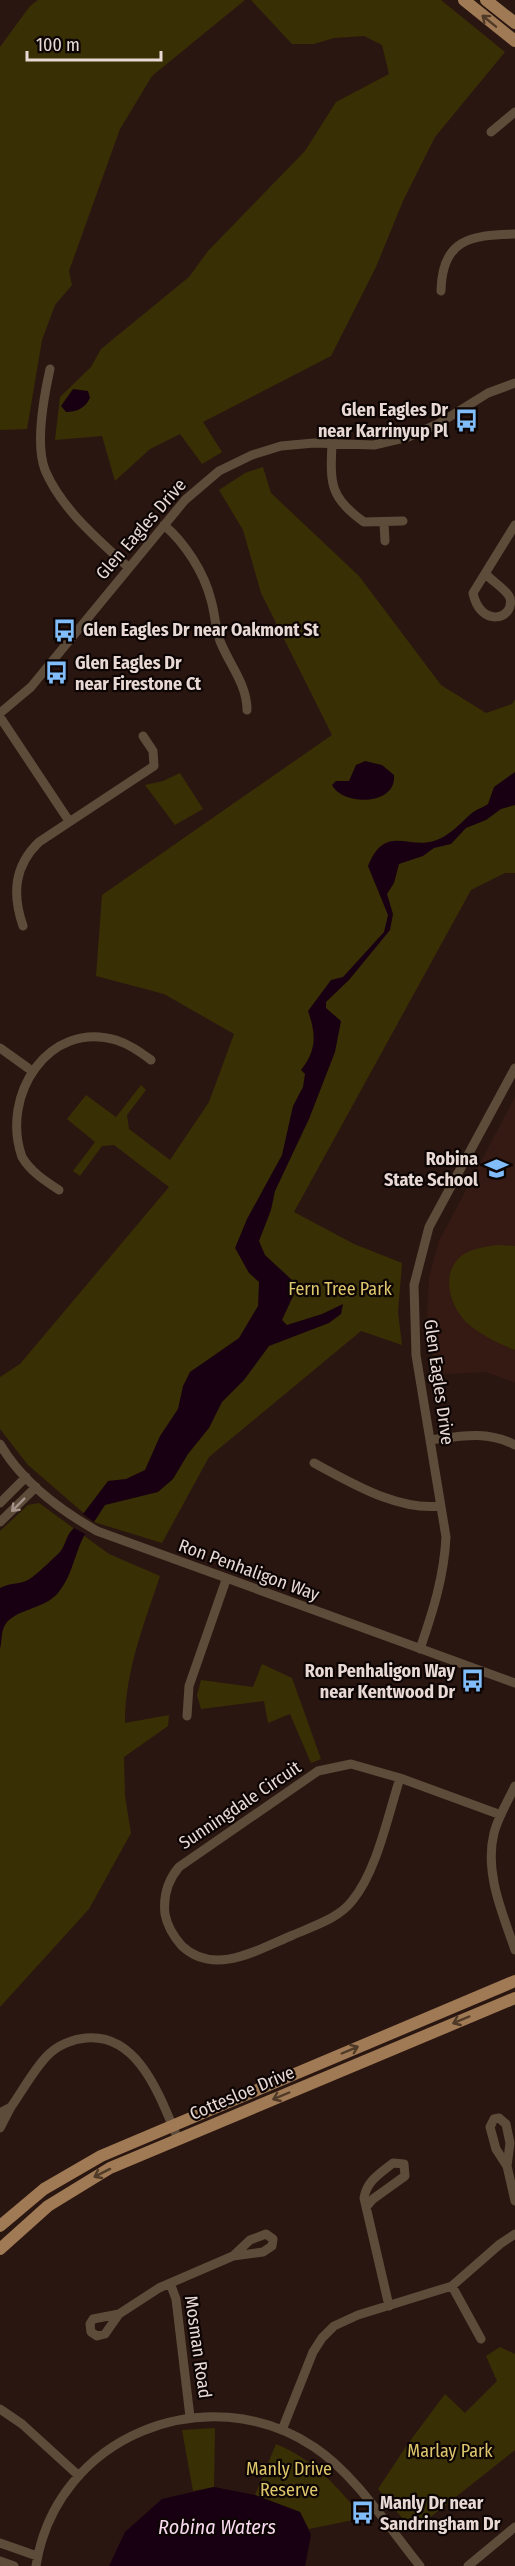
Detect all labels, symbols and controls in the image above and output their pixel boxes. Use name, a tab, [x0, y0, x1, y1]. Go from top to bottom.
one-way arrow	[481, 15, 497, 28]
scale bar	[27, 24, 160, 62]
text: 100 m	[36, 34, 80, 56]
place label: Glen Eagles Dr near Karrinyup Pl	[318, 399, 448, 442]
bus stop icon: Glen Eagles Dr near Karrinyup Pl	[453, 407, 479, 433]
street label: Glen Eagles Drive	[91, 474, 191, 584]
bus stop icon: Glen Eagles Dr near Oakmont St	[52, 617, 78, 643]
place label: Glen Eagles Dr near Oakmont St	[83, 619, 320, 641]
place label: Glen Eagles Dr near Firestone Ct	[75, 652, 202, 695]
bus stop icon: Glen Eagles Dr near Firestone Ct	[44, 660, 70, 686]
place label: Robina State School	[384, 1148, 478, 1191]
school or university icon: Robina State School	[483, 1156, 509, 1182]
park label: Fern Tree Park	[288, 1278, 392, 1300]
street label: Glen Eagles Drive	[419, 1318, 459, 1446]
one-way arrow	[10, 1497, 25, 1512]
street label: Ron Penhaligon Way	[176, 1534, 322, 1606]
place label: Ron Penhaligon Way near Kentwood Dr	[305, 1660, 455, 1703]
bus stop icon: Ron Penhaligon Way near Kentwood Dr	[460, 1668, 486, 1694]
street label: Sunningdale Circuit	[175, 1756, 305, 1854]
one-way arrow	[452, 2015, 471, 2026]
one-way arrow	[340, 2044, 359, 2055]
street label: Cottesloe Drive	[186, 2061, 298, 2125]
one-way arrow	[272, 2091, 291, 2102]
one-way arrow	[93, 2167, 111, 2179]
street label: Mosman Road	[180, 2294, 216, 2400]
park label: Marlay Park	[407, 2440, 493, 2462]
park label: Manly Drive Reserve	[246, 2458, 332, 2501]
place label: Manly Dr near Sandringham Dr	[380, 2492, 501, 2535]
bus stop icon: Manly Dr near Sandringham Dr	[349, 2500, 375, 2526]
water label: Robina Waters	[158, 2515, 276, 2539]

